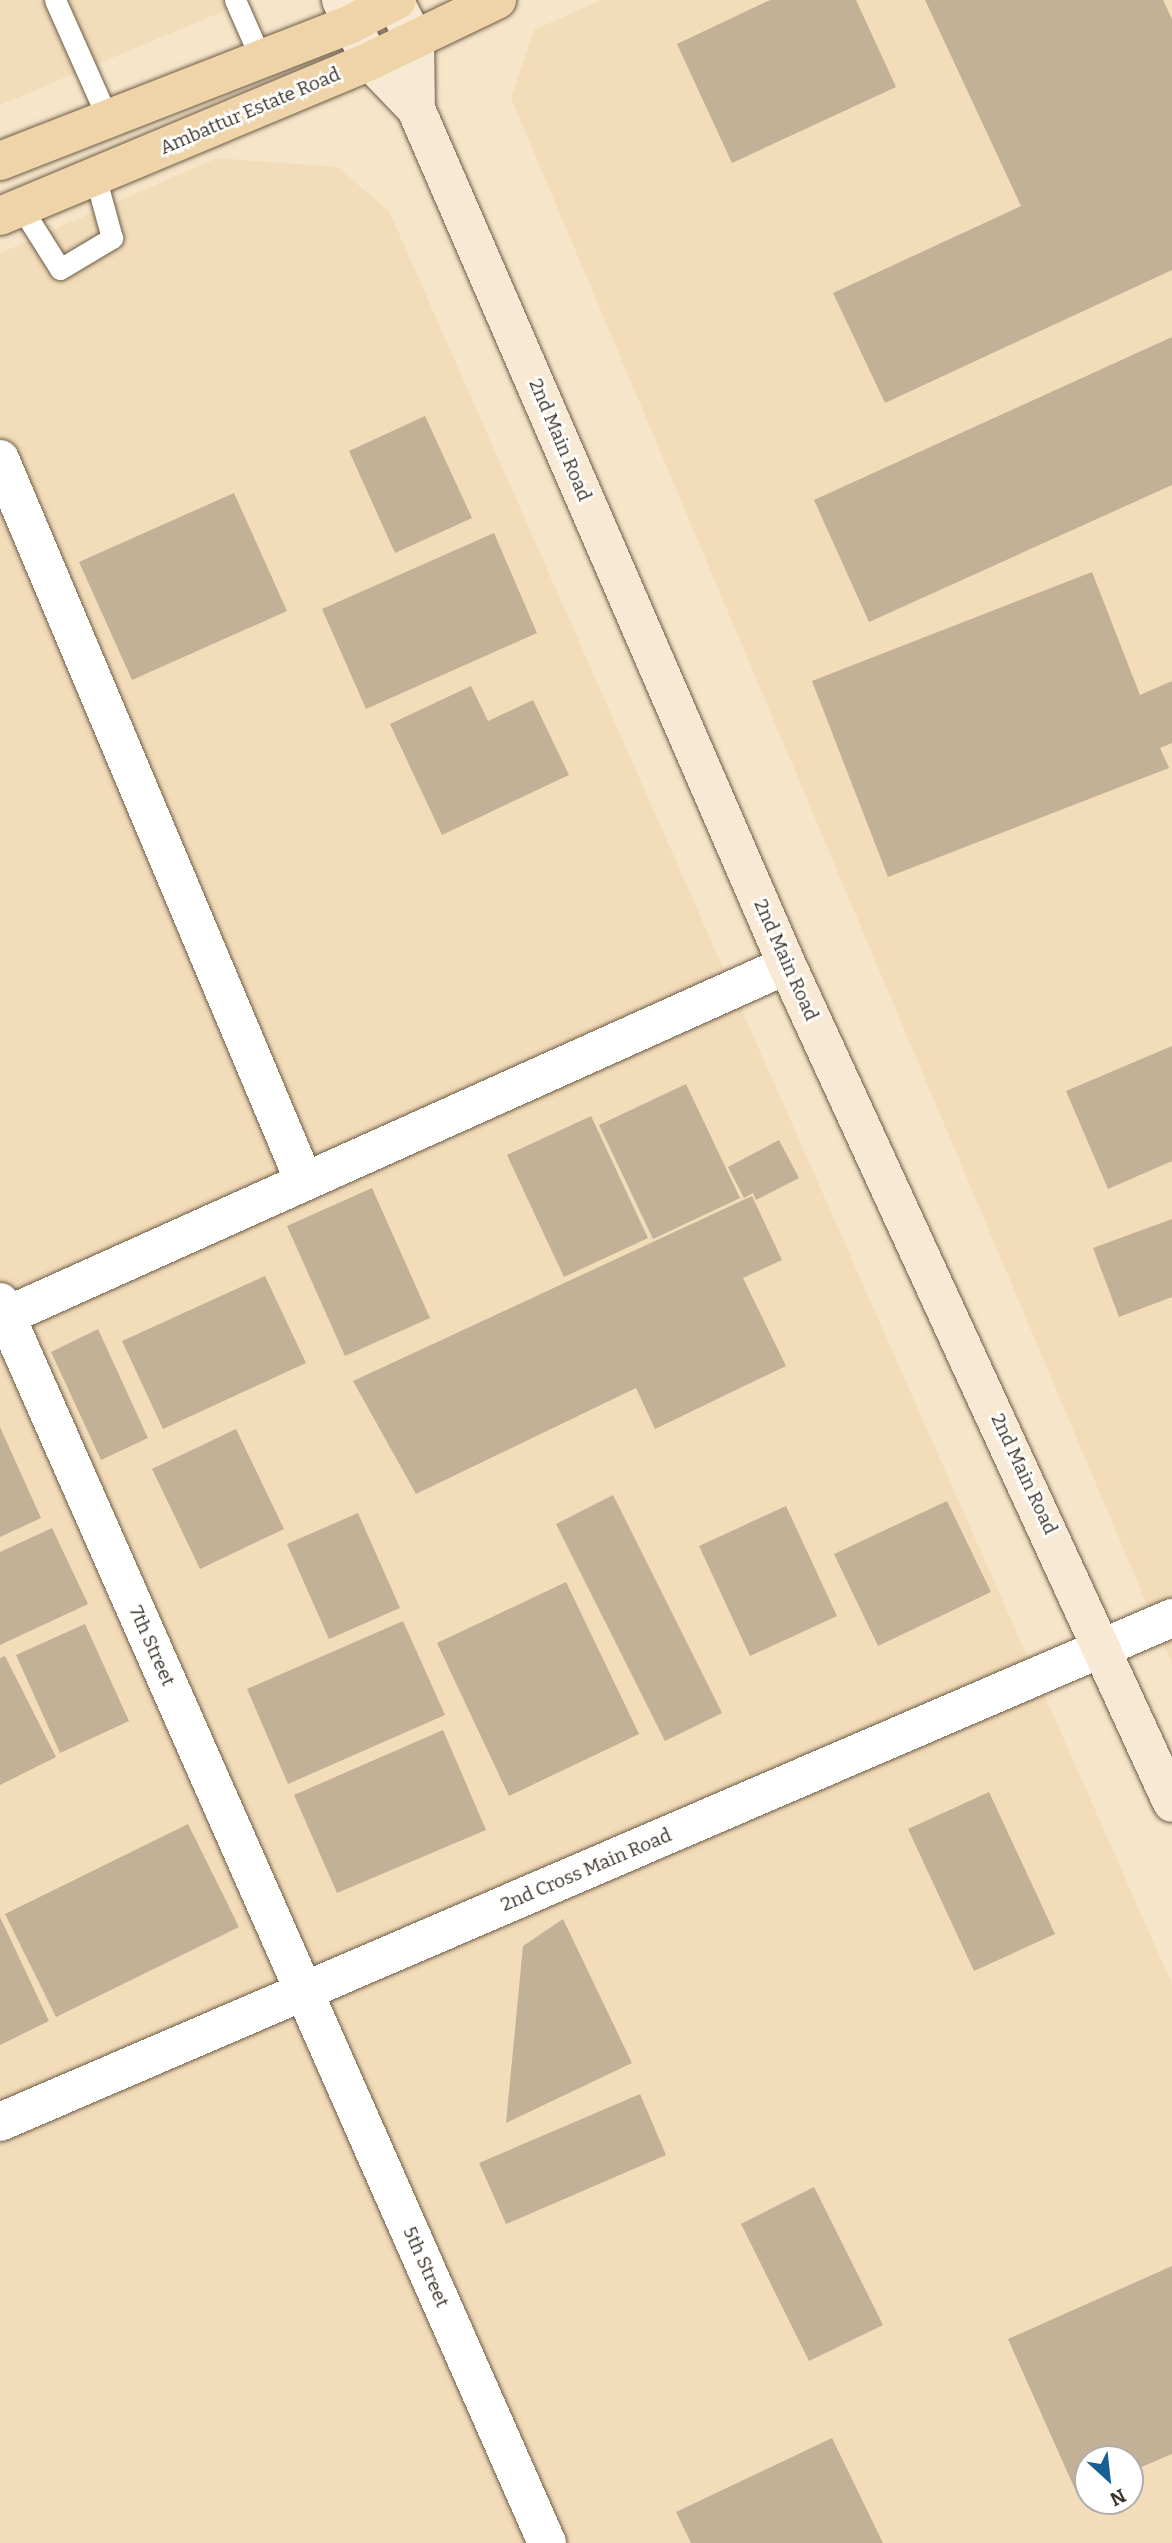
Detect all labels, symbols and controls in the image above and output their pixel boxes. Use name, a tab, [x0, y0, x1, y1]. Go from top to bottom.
street label: Ambattur Estate Road	[157, 63, 343, 159]
street label: 2nd Main Road	[524, 375, 596, 505]
street label: 2nd Main Road	[749, 896, 823, 1024]
street label: 2nd Main Road	[986, 1410, 1062, 1538]
street label: 7th Street	[124, 1602, 180, 1690]
street label: 2nd Cross Main Road	[497, 1824, 675, 1916]
street label: 5th Street	[398, 2223, 454, 2311]
north arrow	[1074, 2445, 1144, 2515]
text: N	[1106, 2484, 1130, 2511]

